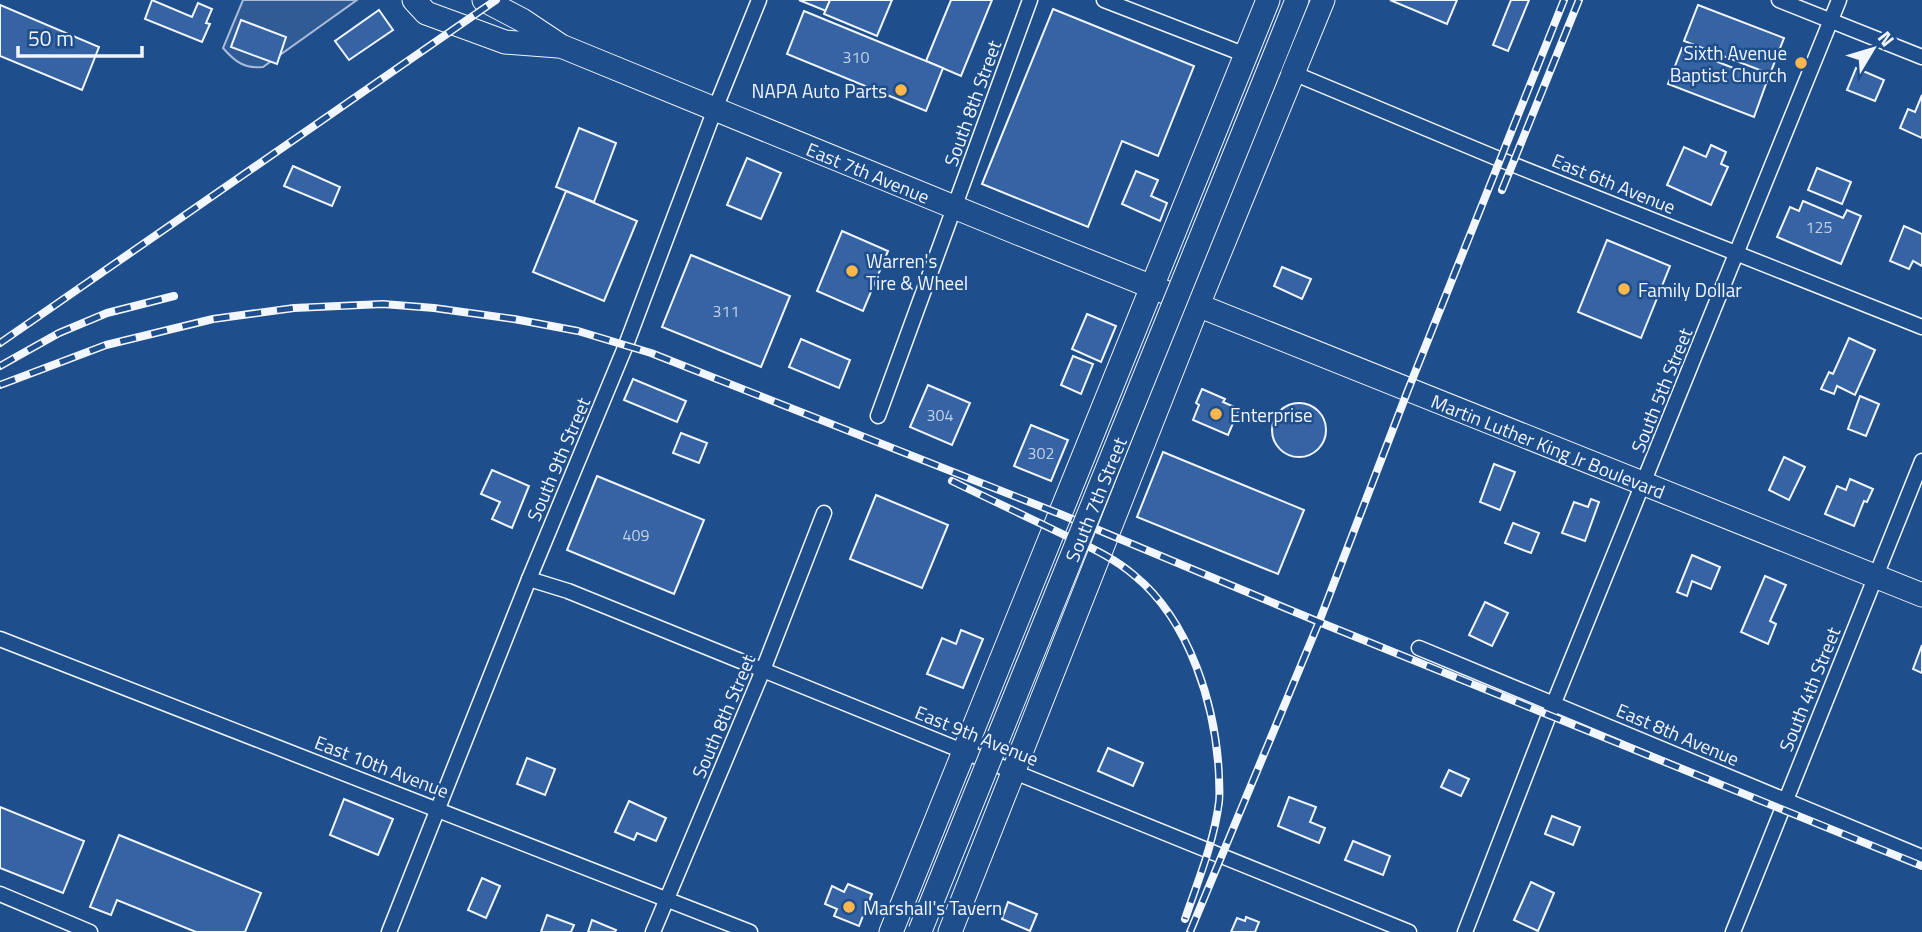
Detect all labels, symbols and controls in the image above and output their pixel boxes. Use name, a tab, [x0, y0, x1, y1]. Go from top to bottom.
scale bar	[18, 14, 142, 58]
north arrow	[1838, 14, 1908, 84]
text: 50 m	[28, 22, 74, 54]
text: N	[1871, 24, 1902, 52]
street label: South 8th Street	[936, 36, 1008, 170]
place label: Sixth Avenue Baptist Church	[1670, 38, 1787, 89]
house number: 310	[843, 45, 869, 69]
marker: Sixth Avenue Baptist Church	[1793, 55, 1809, 71]
place label: NAPA Auto Parts	[752, 76, 887, 105]
marker: NAPA Auto Parts	[893, 82, 909, 98]
street label: East 7th Avenue	[802, 134, 934, 210]
street label: East 6th Avenue	[1548, 145, 1680, 221]
house number: 125	[1806, 215, 1832, 239]
place label: Warren's Tire & Wheel	[866, 246, 968, 297]
marker: Warren's Tire & Wheel	[844, 263, 860, 279]
place label: Family Dollar	[1638, 275, 1742, 304]
marker: Family Dollar	[1616, 281, 1632, 297]
house number: 311	[713, 299, 739, 323]
street label: South 5th Street	[1623, 323, 1699, 457]
street label: Martin Luther King Jr Boulevard	[1427, 386, 1670, 505]
street label: South 9th Street	[519, 392, 597, 525]
place label: Enterprise	[1230, 400, 1313, 429]
house number: 304	[927, 403, 953, 427]
marker: Enterprise	[1208, 406, 1224, 422]
street label: South 7th Street	[1057, 432, 1133, 566]
house number: 302	[1028, 441, 1054, 465]
house number: 409	[623, 523, 649, 547]
street label: South 4th Street	[1771, 622, 1847, 756]
street label: South 8th Street	[684, 649, 762, 782]
street label: East 8th Avenue	[1612, 695, 1744, 773]
street label: East 9th Avenue	[911, 697, 1043, 773]
street label: East 10th Avenue	[311, 727, 453, 805]
place label: Marshall's Tavern	[863, 893, 1002, 922]
marker: Marshall's Tavern	[841, 899, 857, 915]

